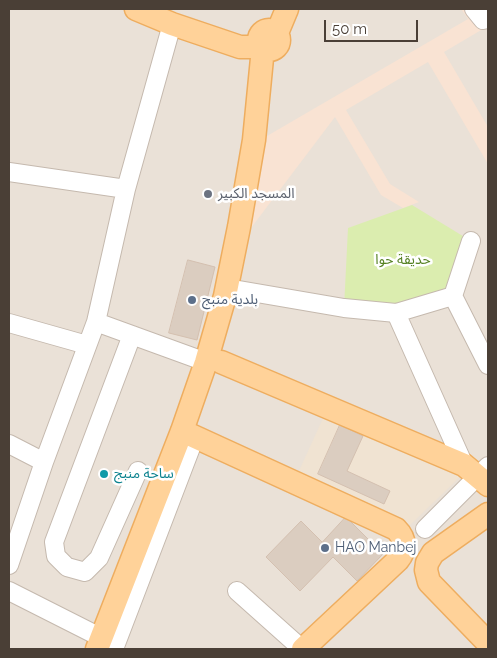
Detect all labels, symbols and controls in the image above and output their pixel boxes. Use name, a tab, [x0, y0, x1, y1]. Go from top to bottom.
scale bar	[327, 10, 421, 42]
text: 50 m	[332, 20, 367, 38]
place label: المسجد الكبير	[218, 186, 295, 202]
marker: المسجد الكبير	[202, 188, 214, 200]
park label: حديقة حوا	[375, 252, 431, 268]
place label: بلدية منبج	[202, 292, 258, 308]
marker: بلدية منبج	[186, 294, 198, 306]
place label: ساحة منبج	[114, 466, 174, 482]
marker: ساحة منبج	[98, 468, 110, 480]
place label: HAO Manbej	[335, 540, 417, 556]
marker: HAO Manbej	[319, 542, 331, 554]

